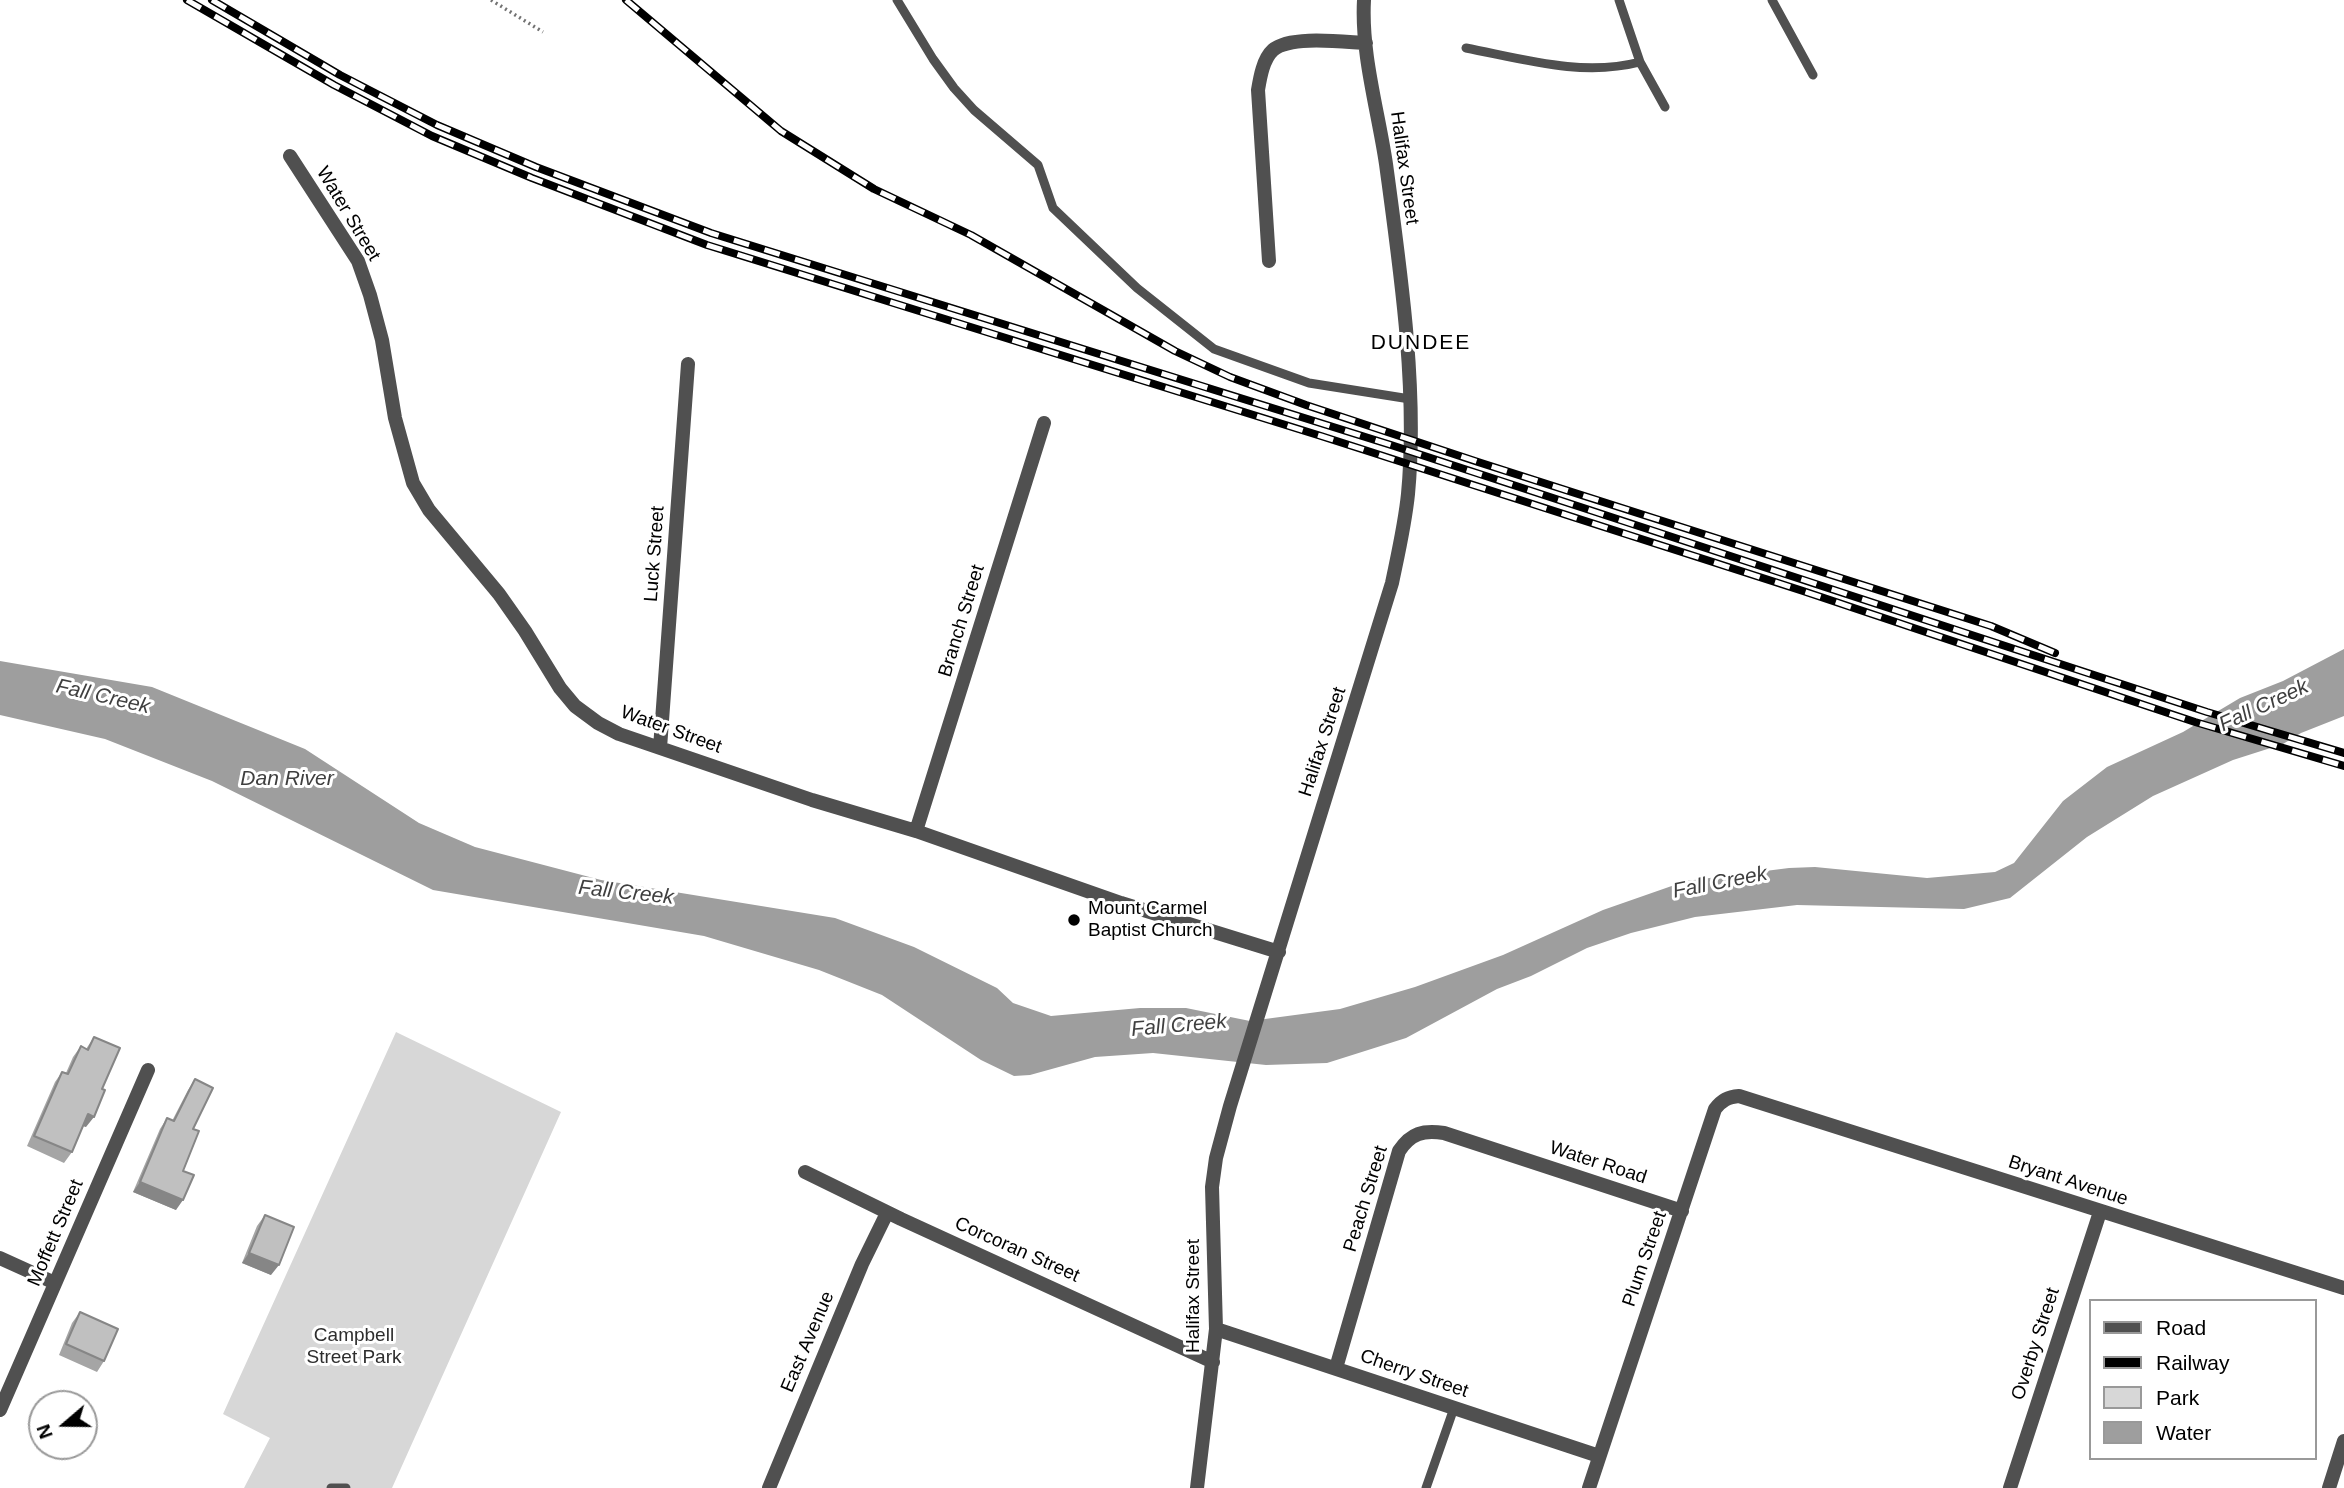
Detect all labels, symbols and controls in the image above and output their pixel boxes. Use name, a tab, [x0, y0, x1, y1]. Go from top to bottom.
street label: Halifax Street	[1385, 110, 1423, 226]
street label: Water Street	[311, 163, 385, 265]
district label: DUNDEE	[1371, 330, 1471, 356]
street label: Luck Street	[640, 505, 670, 603]
street label: Branch Street	[934, 562, 990, 680]
water label: Fall Creek	[54, 674, 152, 720]
water label: Fall Creek	[2215, 674, 2313, 738]
street label: Halifax Street	[1295, 684, 1351, 800]
street label: Water Street	[617, 701, 725, 759]
water label: Dan River	[240, 766, 334, 792]
water label: Fall Creek	[1671, 862, 1769, 904]
water label: Fall Creek	[577, 875, 675, 911]
place label: Mount Carmel Baptist Church	[1088, 898, 1213, 942]
marker: Mount Carmel Baptist Church	[1066, 912, 1082, 928]
water label: Fall Creek	[1130, 1009, 1228, 1043]
street label: Water Road	[1547, 1137, 1649, 1189]
street label: Peach Street	[1339, 1143, 1393, 1255]
street label: Bryant Avenue	[2005, 1151, 2131, 1211]
street label: Moffett Street	[23, 1176, 89, 1290]
street label: Plum Street	[1618, 1208, 1672, 1310]
street label: Corcoran Street	[951, 1212, 1083, 1288]
street label: Halifax Street	[1183, 1239, 1205, 1353]
street label: Overby Street	[2007, 1285, 2065, 1403]
street label: East Avenue	[777, 1288, 839, 1396]
legend	[2088, 1299, 2316, 1460]
text: Road	[2156, 1316, 2206, 1339]
park label: Campbell Street Park	[306, 1325, 402, 1369]
street label: Cherry Street	[1357, 1345, 1471, 1403]
text: Railway	[2156, 1351, 2230, 1374]
text: Park	[2156, 1386, 2199, 1409]
north arrow	[28, 1390, 98, 1460]
text: Water	[2156, 1421, 2211, 1444]
text: N	[32, 1422, 57, 1442]

